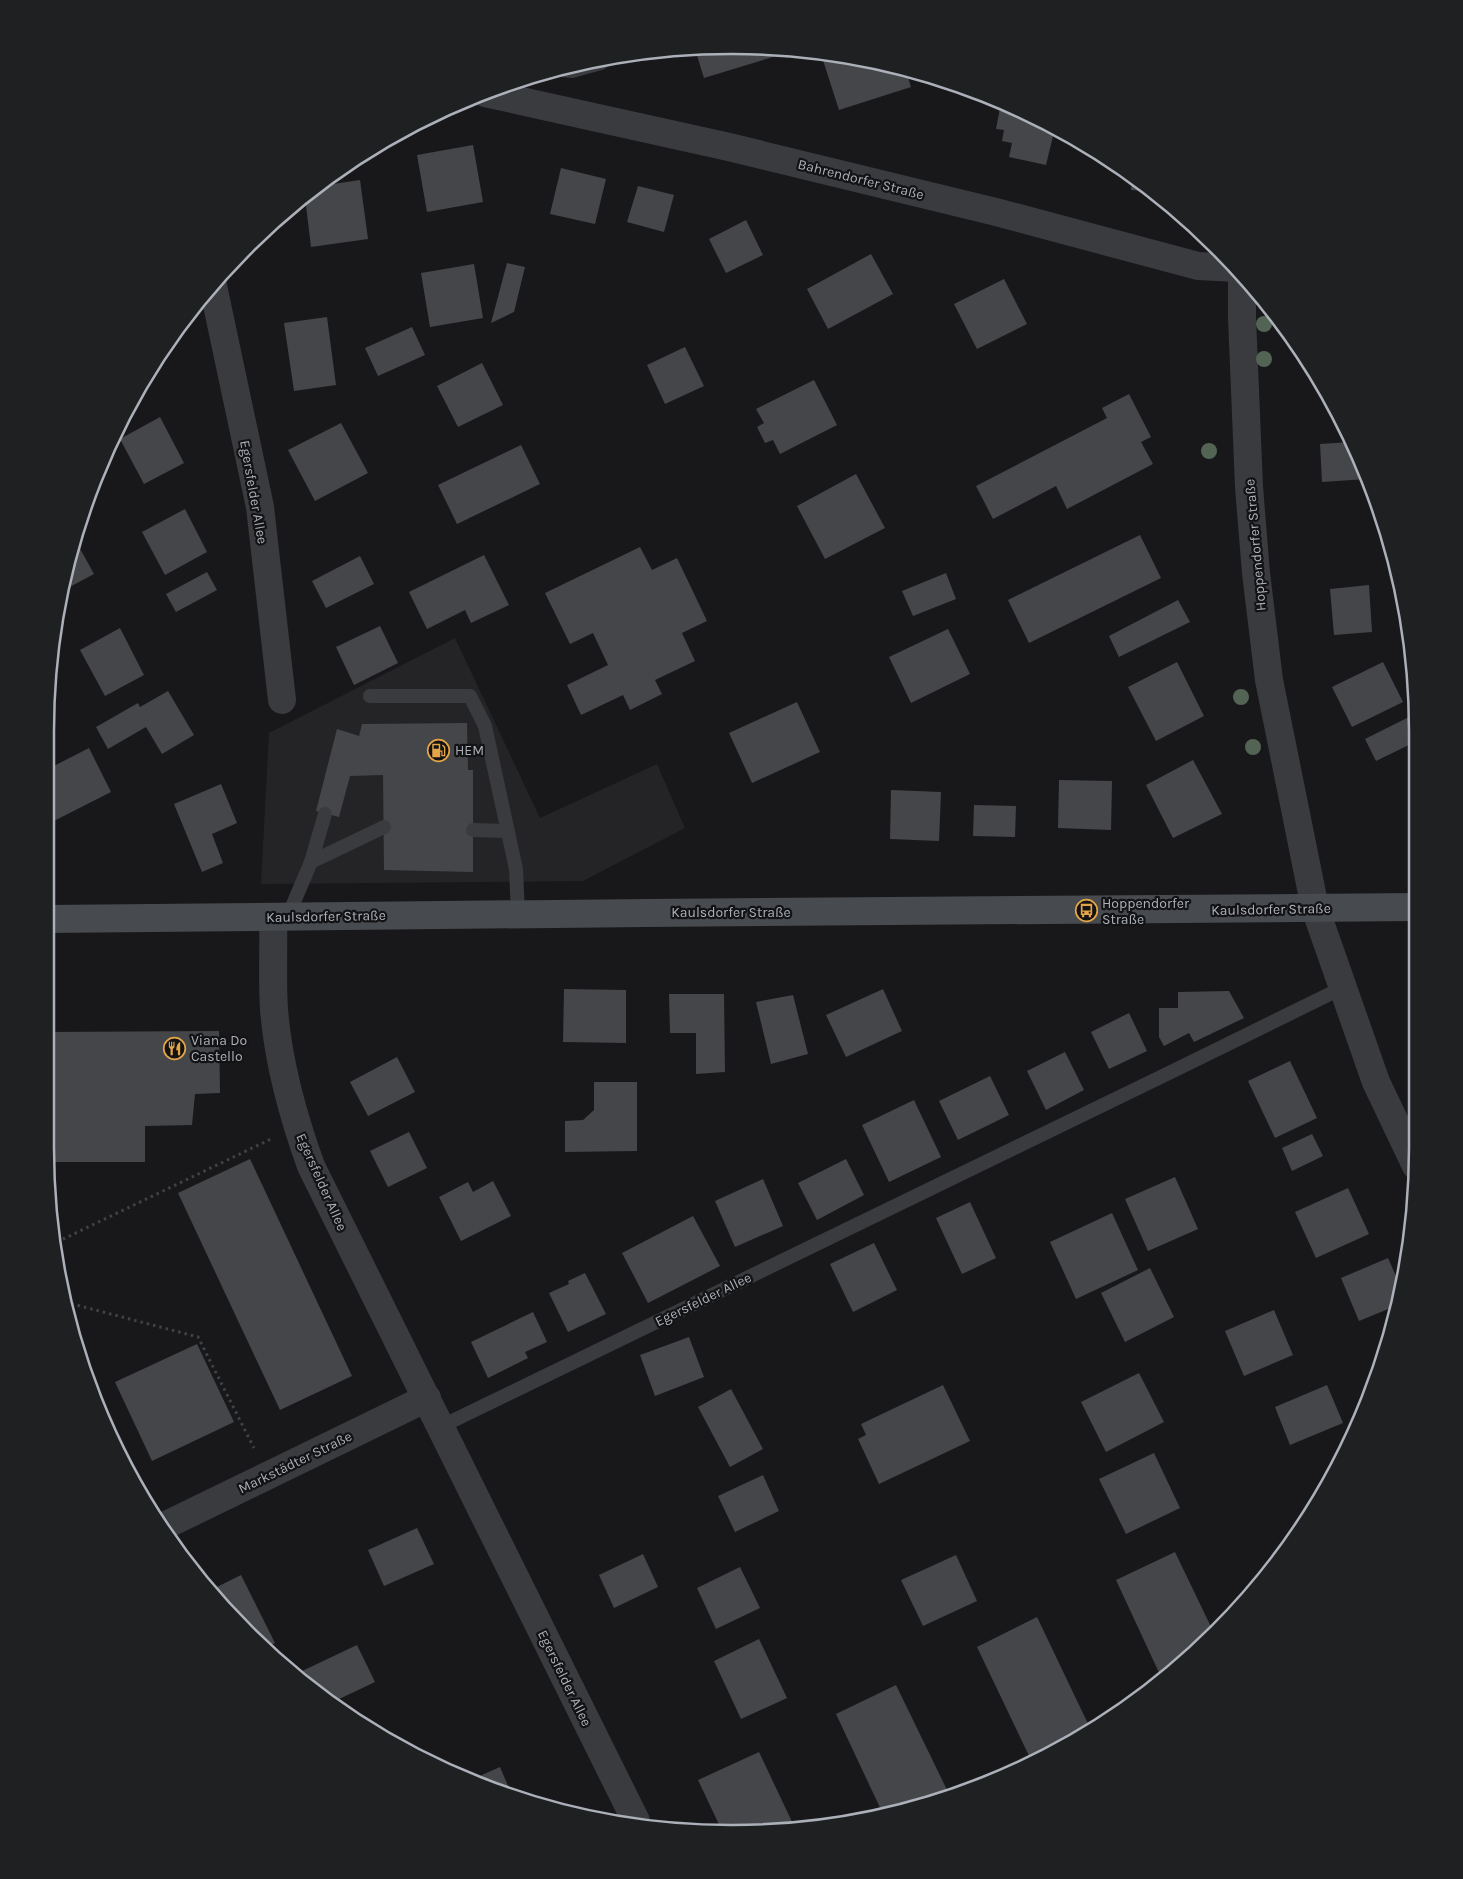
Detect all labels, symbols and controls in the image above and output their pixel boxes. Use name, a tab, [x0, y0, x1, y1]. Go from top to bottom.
street label: Bahrendorfer Straße	[796, 156, 926, 203]
street label: Egersfelder Allee	[236, 439, 271, 545]
street label: Hoppendorfer Straße	[1241, 478, 1270, 612]
fuel station icon: HEM	[427, 738, 451, 762]
place label: HEM	[455, 742, 484, 759]
place label: Hoppendorfer Straße	[1102, 895, 1190, 928]
bus stop icon: Hoppendorfer Straße	[1074, 899, 1098, 923]
street label: Kaulsdorfer Straße	[1211, 900, 1331, 919]
street label: Kaulsdorfer Straße	[671, 904, 791, 921]
street label: Kaulsdorfer Straße	[266, 907, 386, 926]
place label: Viana Do Castello	[191, 1032, 247, 1065]
restaurant icon: Viana Do Castello	[163, 1036, 187, 1060]
street label: Egersfelder Allee	[292, 1131, 351, 1234]
street label: Egersfelder Allee	[652, 1269, 754, 1330]
street label: Markstädter Straße	[236, 1428, 355, 1497]
street label: Egersfelder Allee	[534, 1627, 595, 1729]

